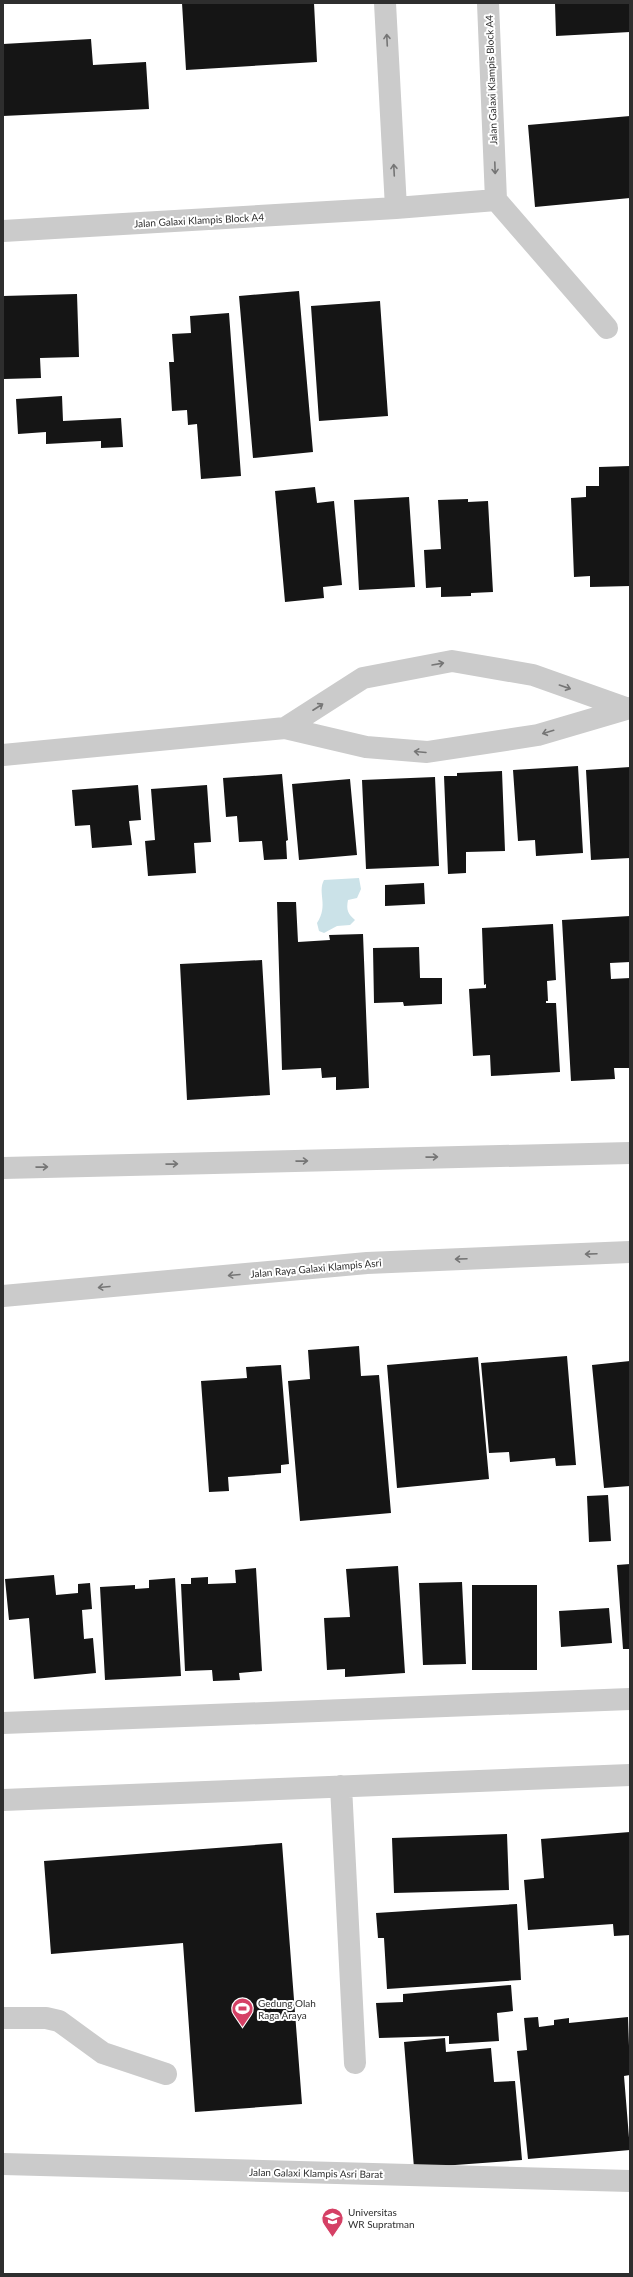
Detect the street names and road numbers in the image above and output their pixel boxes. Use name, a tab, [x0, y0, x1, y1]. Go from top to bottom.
street label: Jalan Galaxi Klampis Block A4	[483, 15, 499, 145]
street label: Jalan Galaxi Klampis Block A4	[134, 211, 264, 229]
street label: Jalan Raya Galaxi Klampis Asri	[250, 1256, 382, 1280]
street label: Jalan Galaxi Klampis Asri Barat	[249, 2166, 383, 2180]

